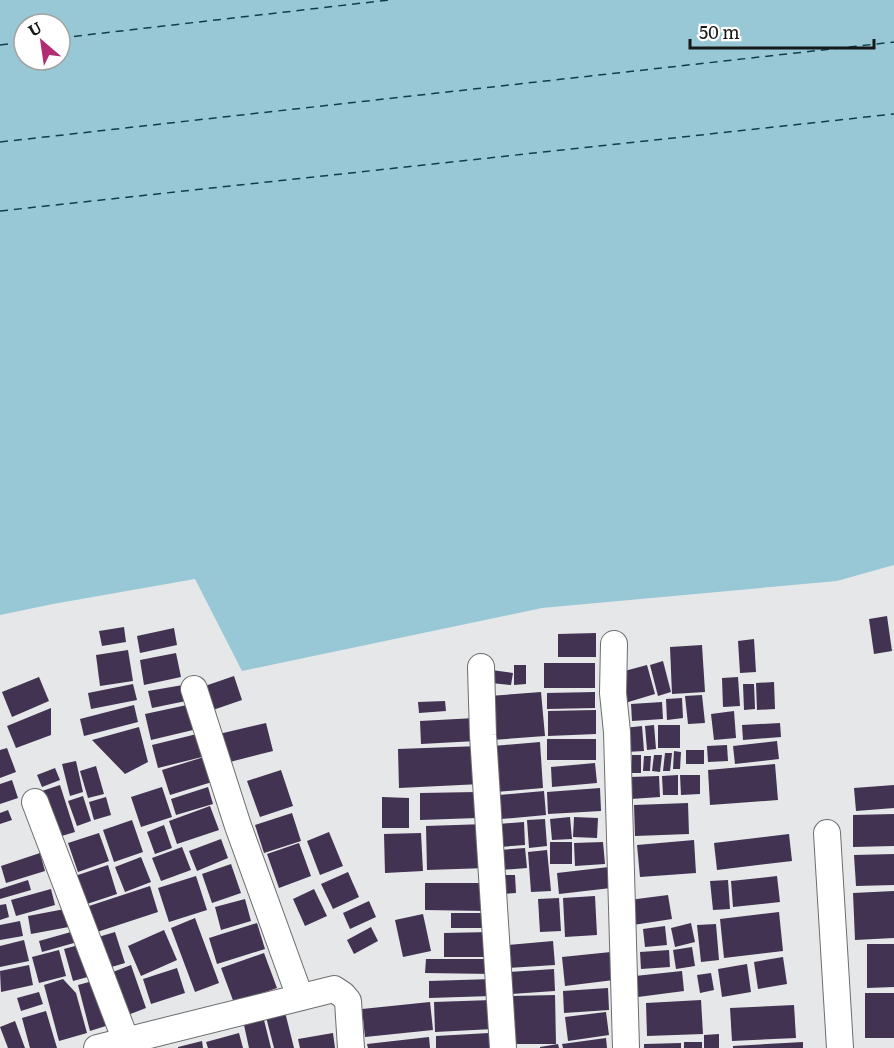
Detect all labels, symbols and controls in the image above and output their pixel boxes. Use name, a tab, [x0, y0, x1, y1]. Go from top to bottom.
north arrow	[12, 12, 72, 72]
scale bar	[690, 12, 874, 50]
text: U	[23, 14, 46, 42]
text: 50 m	[699, 18, 740, 45]

